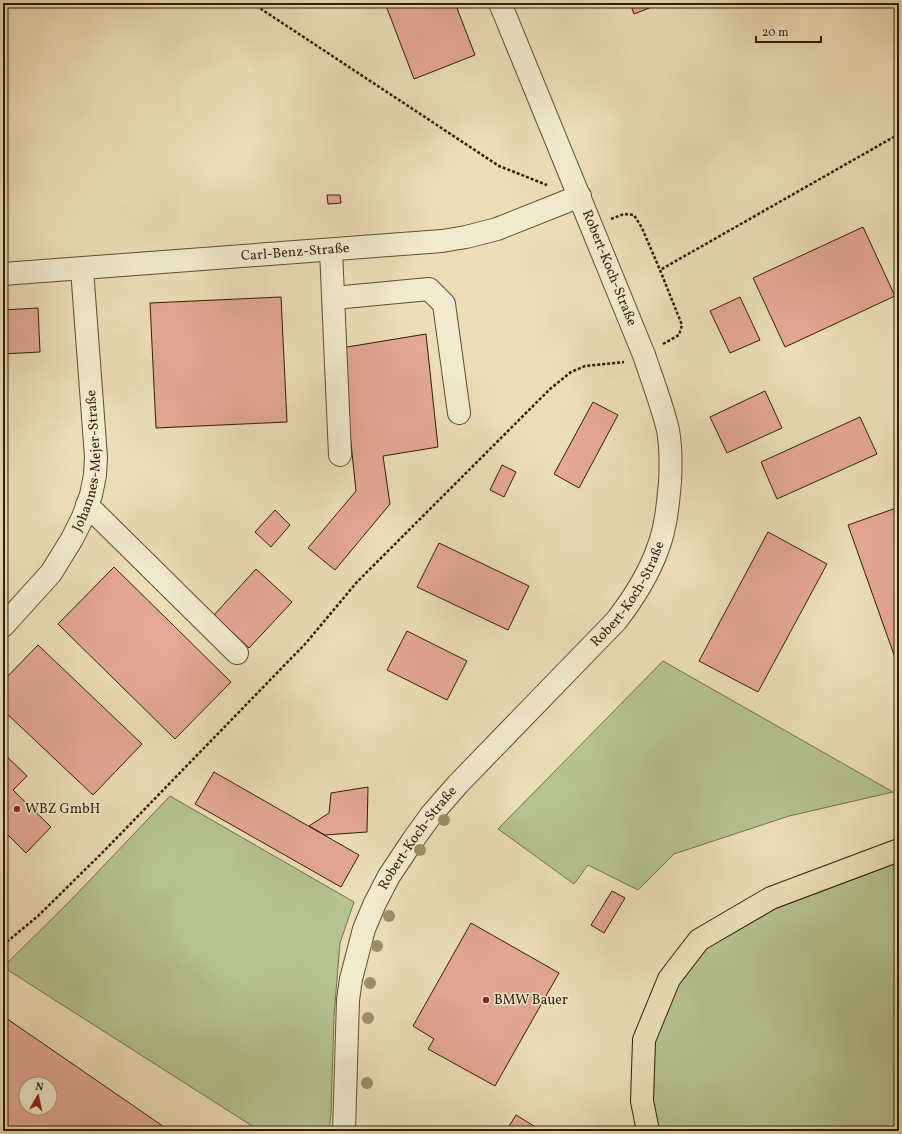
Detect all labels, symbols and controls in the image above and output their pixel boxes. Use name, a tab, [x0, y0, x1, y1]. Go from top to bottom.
scale bar	[756, 18, 821, 44]
text: 20 m	[762, 25, 789, 41]
street label: Robert-Koch-Straße	[577, 207, 641, 329]
street label: Carl-Benz-Straße	[240, 238, 350, 266]
street label: Johannes-Mejer-Straße	[68, 389, 106, 535]
street label: Robert-Koch-Straße	[586, 538, 669, 651]
street label: Robert-Koch-Straße	[374, 782, 462, 893]
place label: WBZ GmbH	[25, 800, 100, 819]
marker: WBZ GmbH	[12, 804, 22, 814]
place label: BMW Bauer	[494, 991, 568, 1010]
marker: BMW Bauer	[481, 995, 491, 1005]
north arrow	[18, 1076, 58, 1116]
text: N	[34, 1080, 44, 1096]

